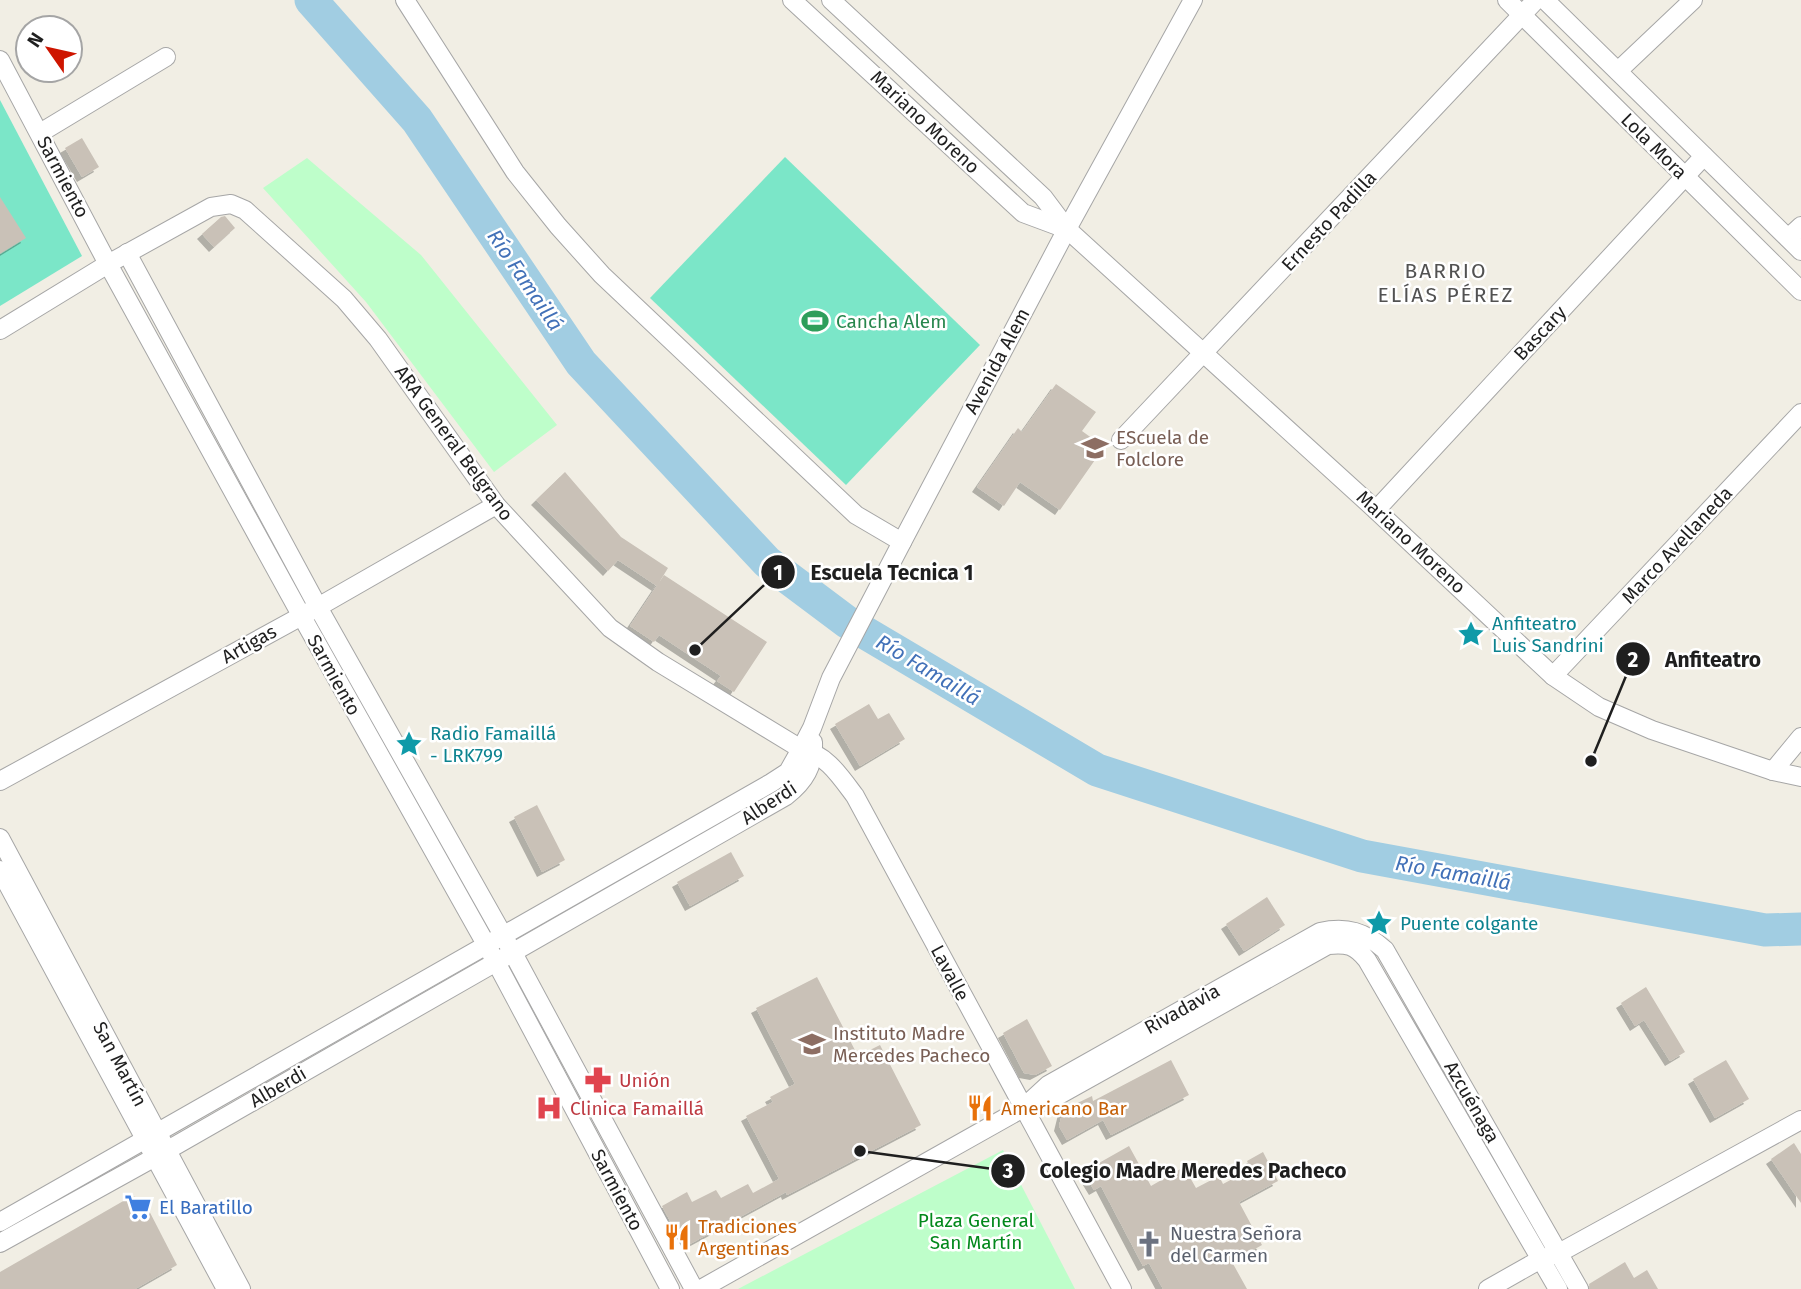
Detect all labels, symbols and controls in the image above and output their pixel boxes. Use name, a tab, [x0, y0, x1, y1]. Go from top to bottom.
north arrow	[14, 14, 84, 84]
text: N	[22, 28, 48, 51]
street label: Mariano Moreno	[866, 66, 984, 178]
street label: Lola Mora	[1616, 108, 1692, 184]
street label: Sarmiento	[32, 132, 94, 222]
street label: Ernesto Padilla	[1277, 166, 1381, 276]
water label: Río Famaillá	[482, 224, 568, 336]
district label: BARRIO ELÍAS PÉREZ	[1377, 258, 1515, 308]
street label: Bascary	[1509, 300, 1572, 365]
street label: Avenida Alem	[959, 304, 1035, 418]
sports icon: Cancha Alem	[800, 306, 830, 336]
place label: Cancha Alem	[836, 310, 947, 333]
street label: ARA General Belgrano	[390, 361, 518, 525]
place label: EScuela de Folclore	[1116, 426, 1209, 471]
school or university icon: EScuela de Folclore	[1080, 433, 1110, 463]
street label: Marco Avellaneda	[1617, 482, 1737, 608]
street label: Mariano Moreno	[1352, 486, 1470, 598]
callout: Escuela Tecnica 1	[761, 551, 987, 593]
text: 1	[773, 560, 783, 586]
text: Escuela Tecnica 1	[810, 560, 974, 586]
place label: Anfiteatro Luis Sandrini	[1492, 612, 1604, 657]
place icon: Anfiteatro Luis Sandrini	[1456, 619, 1486, 649]
street label: Artigas	[218, 620, 280, 668]
water label: Río Famaillá	[871, 629, 985, 711]
street label: Sarmiento	[302, 631, 366, 719]
callout: Anfiteatro	[1616, 638, 1774, 680]
text: 2	[1628, 647, 1639, 673]
text: Anfiteatro	[1664, 647, 1761, 673]
place label: Radio Famaillá - LRK799	[430, 722, 556, 767]
place icon: Radio Famaillá - LRK799	[394, 729, 424, 759]
street label: Alberdi	[737, 777, 801, 829]
water label: Río Famaillá	[1393, 850, 1513, 896]
place icon: Puente colgante	[1364, 908, 1394, 938]
place label: Puente colgante	[1400, 912, 1538, 935]
street label: Lavalle	[926, 941, 974, 1005]
street label: Rivadavia	[1140, 979, 1224, 1039]
street label: San Martín	[88, 1018, 152, 1110]
place label: Instituto Madre Mercedes Pacheco	[833, 1022, 990, 1067]
school or university icon: Instituto Madre Mercedes Pacheco	[797, 1029, 827, 1059]
street label: Azcuénaga	[1439, 1057, 1505, 1147]
street label: Alberdi	[246, 1062, 310, 1112]
pharmacy icon: Unión	[583, 1065, 613, 1095]
place label: Unión	[619, 1069, 670, 1092]
hospital icon: Clinica Famaillá	[534, 1093, 564, 1123]
restaurant icon: Americano Bar	[965, 1093, 995, 1123]
place label: Clinica Famaillá	[570, 1097, 704, 1120]
place label: Americano Bar	[1001, 1097, 1128, 1120]
street label: Sarmiento	[586, 1145, 648, 1235]
callout: Colegio Madre Meredes Pacheco	[990, 1150, 1360, 1192]
text: 3	[1002, 1158, 1014, 1184]
text: Colegio Madre Meredes Pacheco	[1040, 1158, 1346, 1184]
supermarket icon: El Baratillo	[123, 1192, 153, 1222]
place label: El Baratillo	[159, 1196, 253, 1219]
park label: Plaza General San Martín	[918, 1209, 1035, 1254]
place label: Tradiciones Argentinas	[698, 1215, 797, 1260]
restaurant icon: Tradiciones Argentinas	[662, 1222, 692, 1252]
place label: Nuestra Señora del Carmen	[1170, 1222, 1302, 1267]
church icon: Nuestra Señora del Carmen	[1134, 1229, 1164, 1259]

